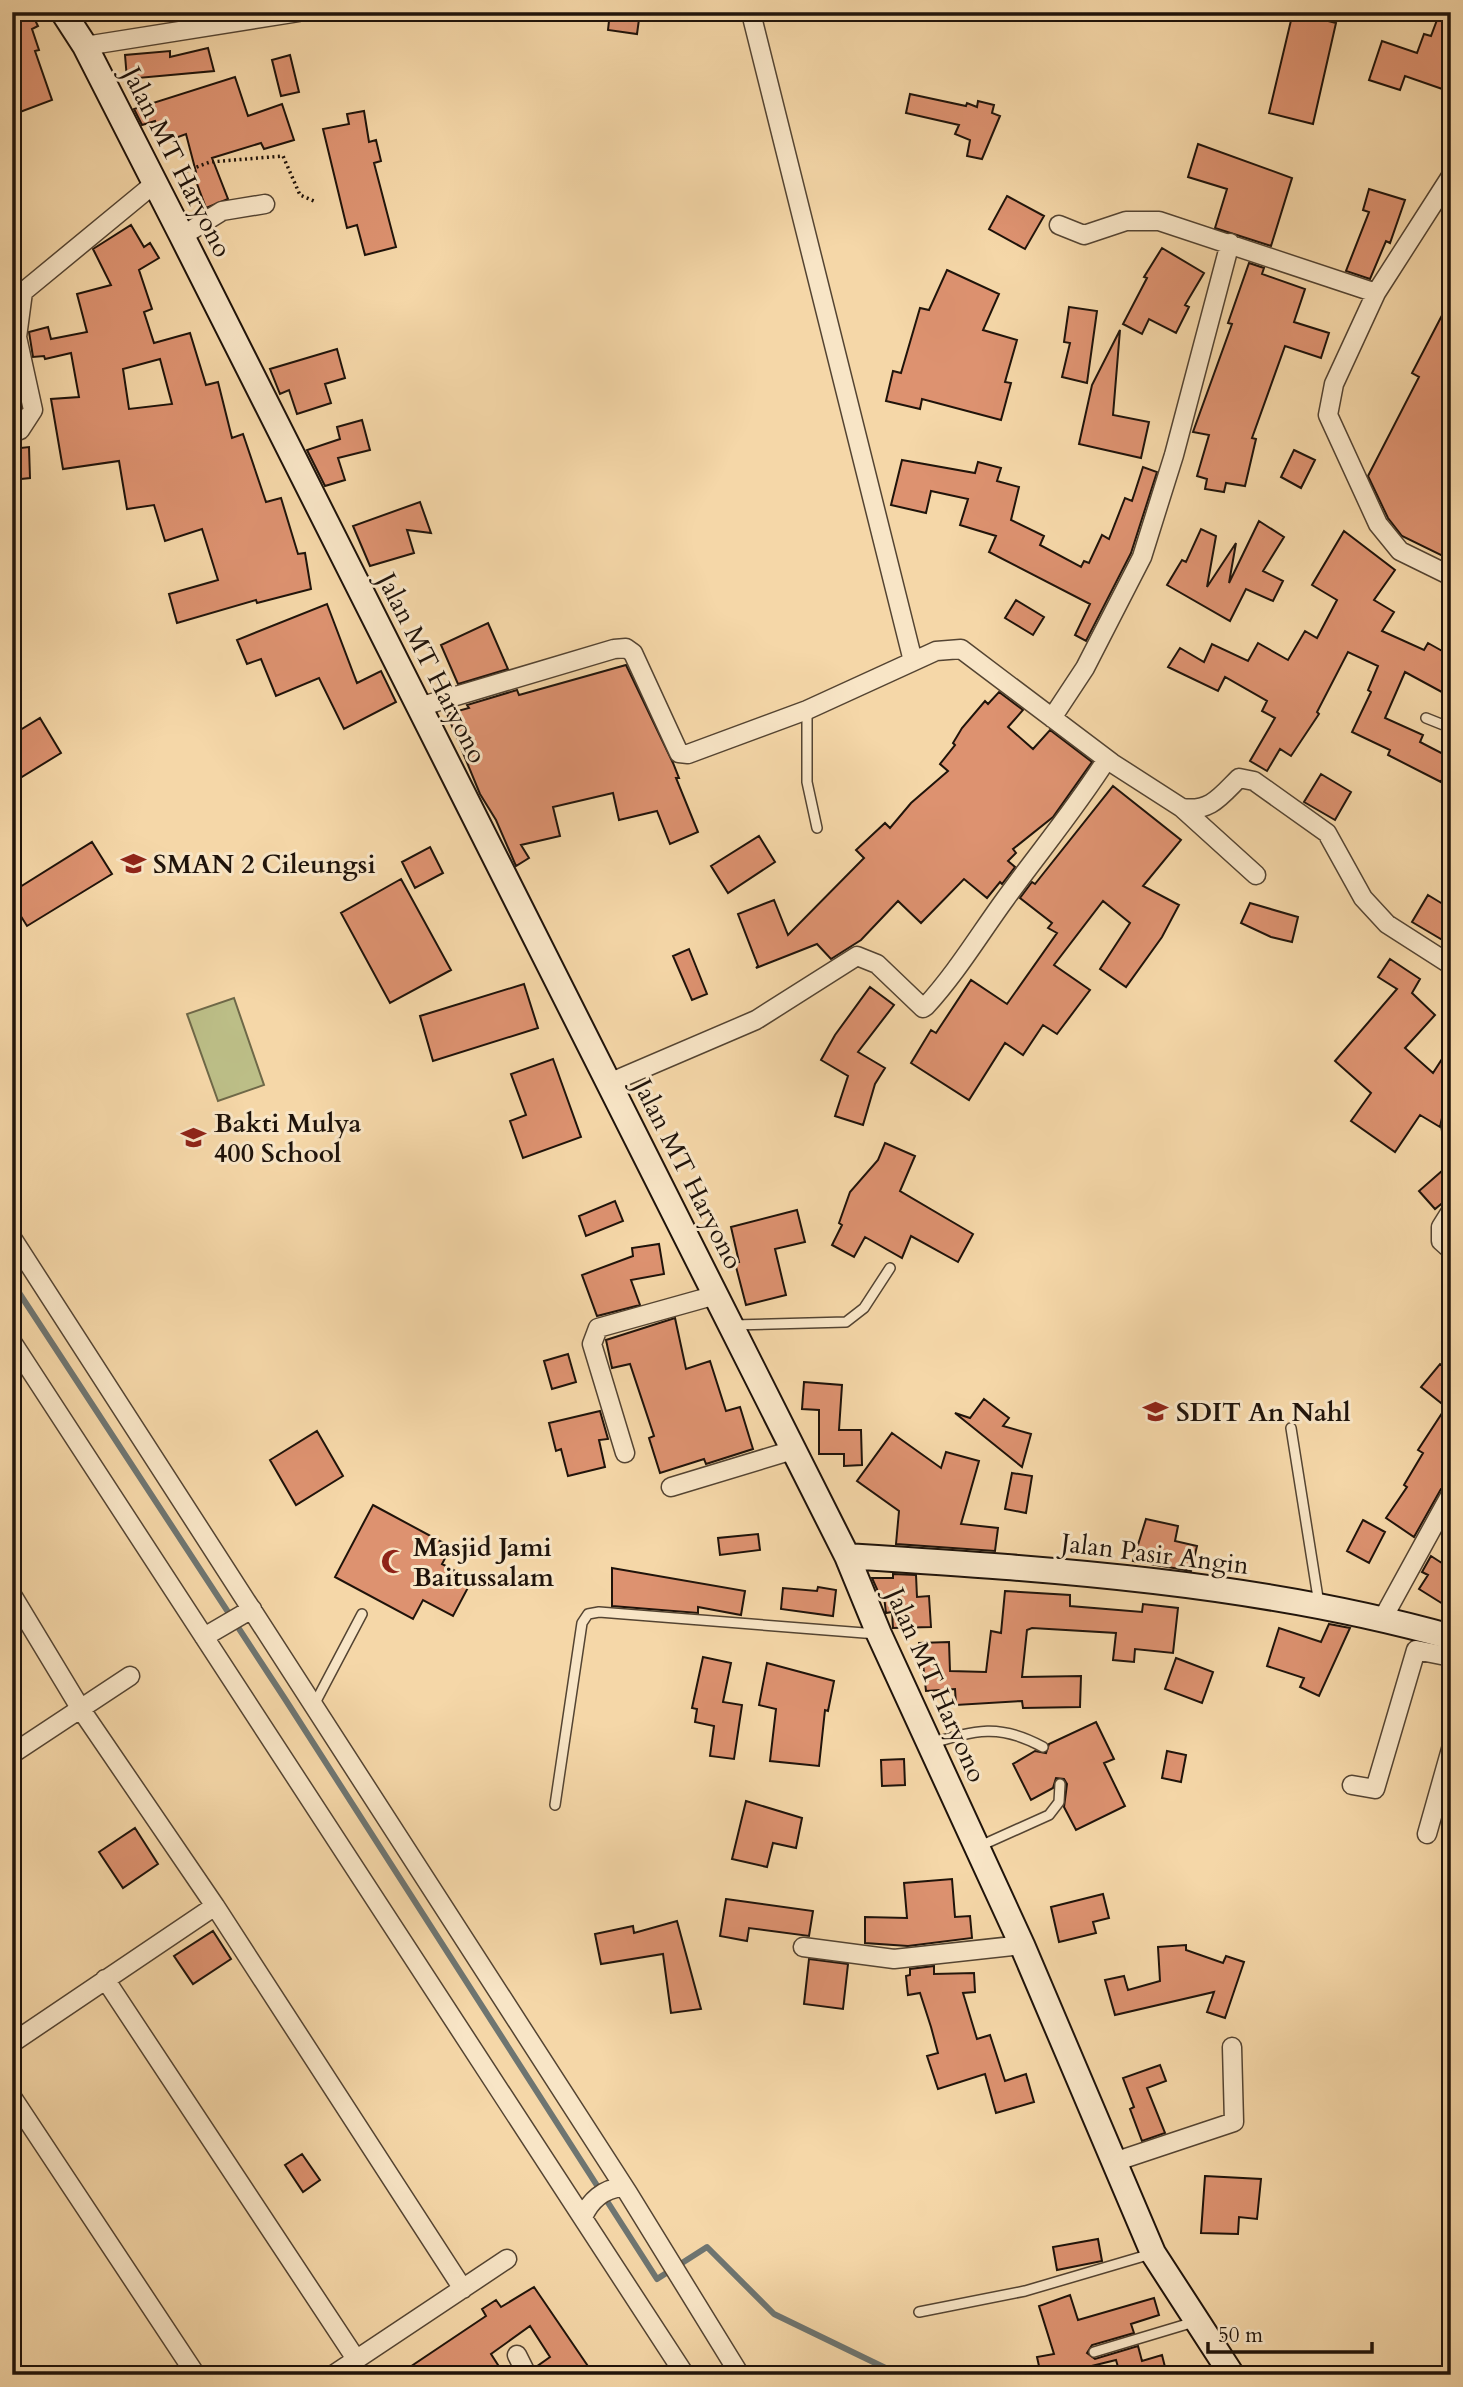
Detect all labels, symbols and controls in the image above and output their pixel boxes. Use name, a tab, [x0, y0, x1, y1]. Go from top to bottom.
street label: Jalan MT Haryono	[112, 57, 240, 263]
street label: Jalan MT Haryono	[367, 563, 495, 769]
place label: SMAN 2 Cileungsi	[153, 847, 376, 882]
school or university icon: SMAN 2 Cileungsi	[119, 850, 147, 878]
street label: Jalan MT Haryono	[623, 1069, 751, 1275]
place label: Bakti Mulya 400 School	[214, 1106, 361, 1171]
school or university icon: Bakti Mulya 400 School	[180, 1124, 208, 1152]
place label: SDIT An Nahl	[1176, 1395, 1351, 1430]
school or university icon: SDIT An Nahl	[1142, 1398, 1170, 1426]
street label: Jalan Pasir Angin	[1055, 1525, 1251, 1583]
place label: Masjid Jami Baitussalam	[413, 1530, 554, 1595]
mosque icon: Masjid Jami Baitussalam	[379, 1548, 407, 1576]
street label: Jalan MT Haryono	[876, 1579, 995, 1788]
scale bar	[1208, 2310, 1372, 2354]
text: 50 m	[1218, 2321, 1263, 2350]

